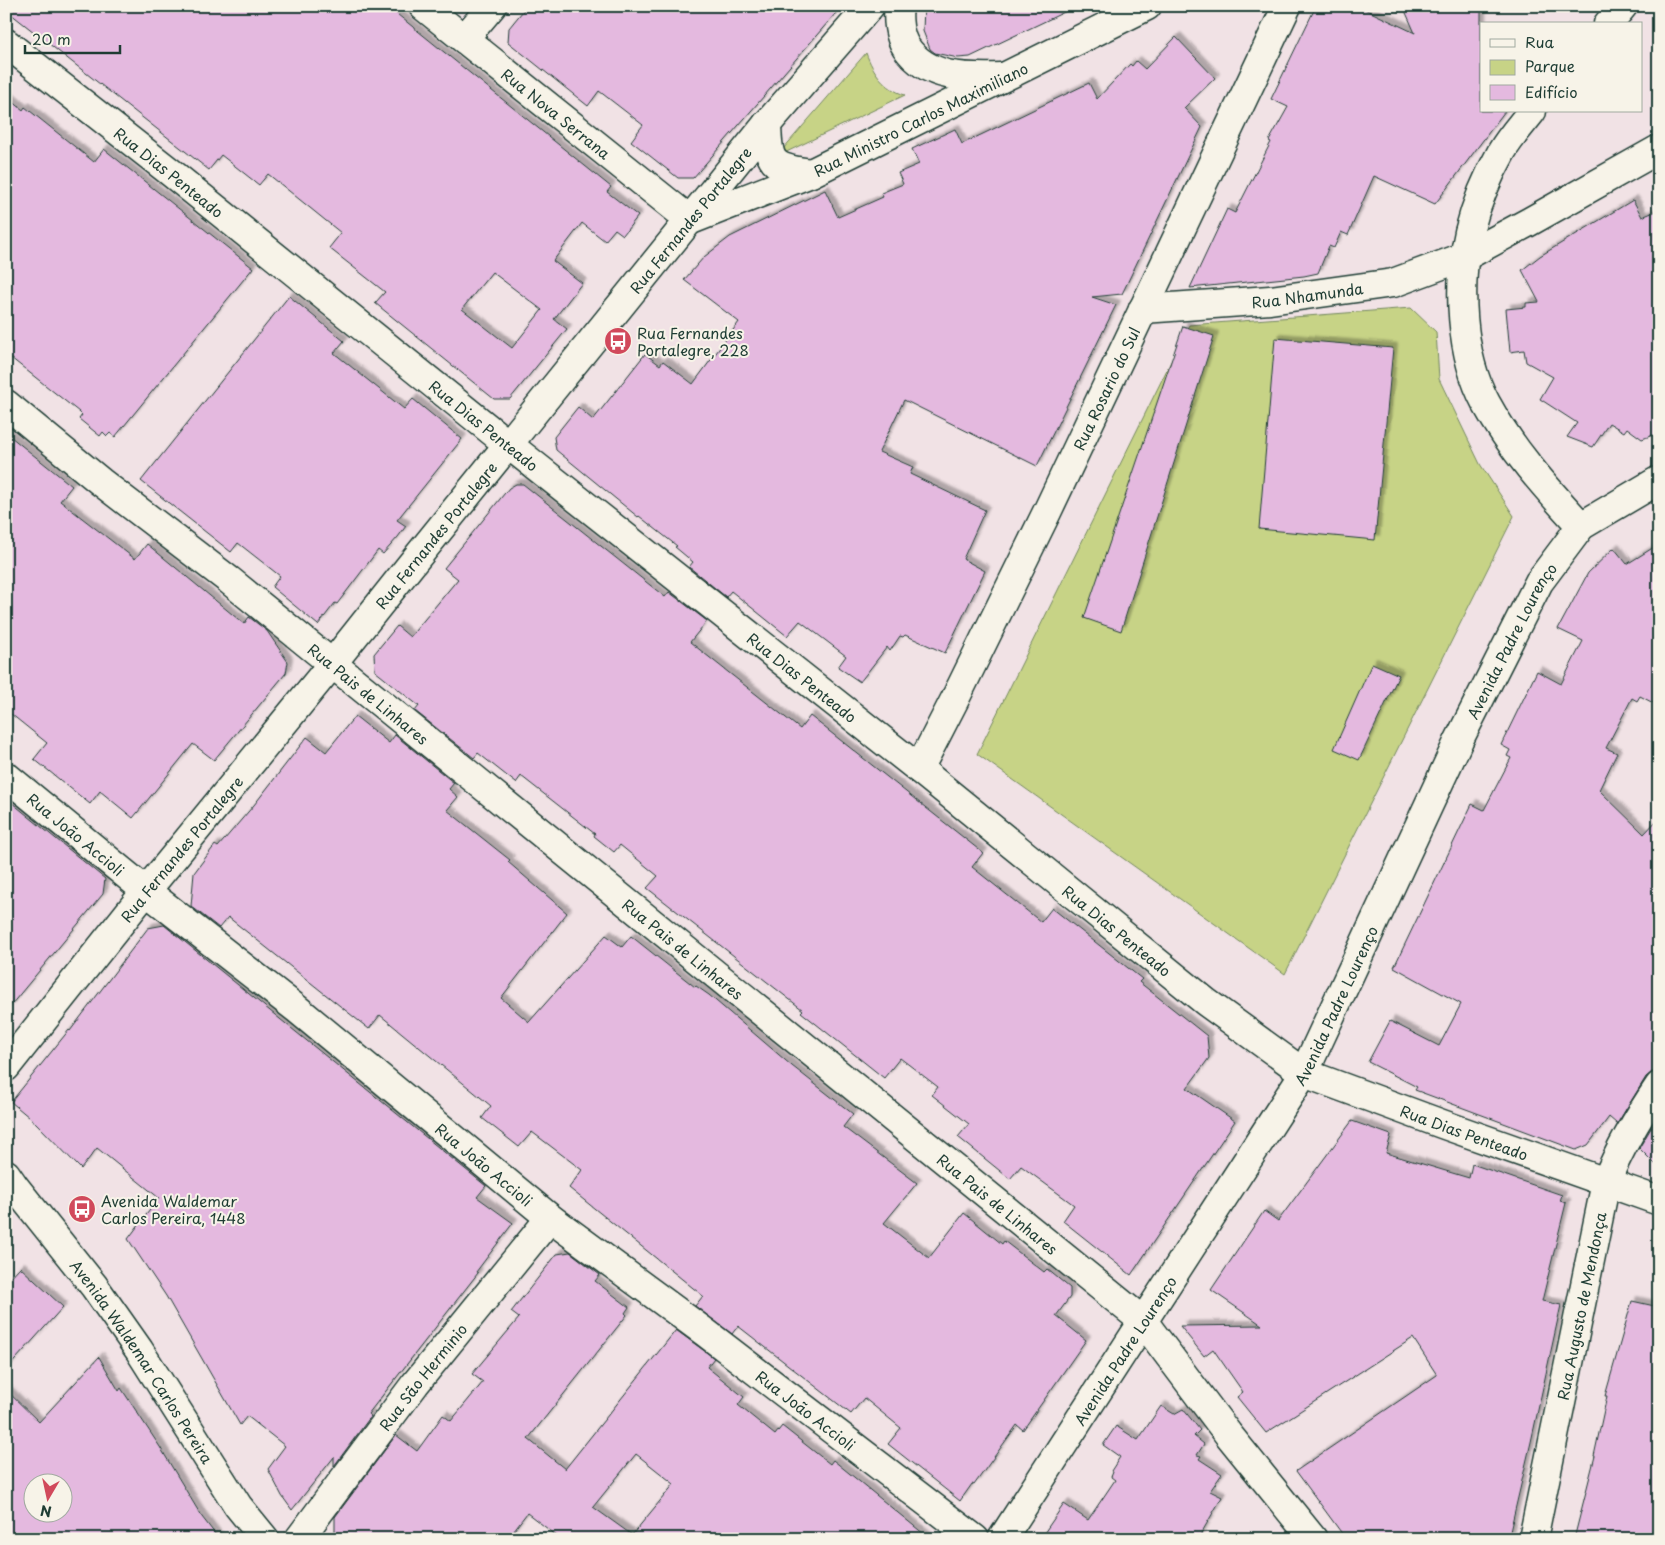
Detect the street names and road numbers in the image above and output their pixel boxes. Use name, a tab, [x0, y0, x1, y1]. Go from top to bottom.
street label: Rua Ministro Carlos Maximiliano	[809, 56, 1031, 182]
street label: Rua Nova Serrana	[497, 62, 616, 164]
street label: Rua Dias Penteado	[110, 121, 229, 223]
street label: Rua Fernandes Portalegre	[623, 141, 756, 298]
street label: Rua Nhamunda	[1251, 276, 1365, 313]
street label: Rua Rosario do Sul	[1067, 323, 1145, 454]
street label: Rua Dias Penteado	[425, 374, 544, 476]
street label: Rua Fernandes Portalegre	[369, 456, 502, 613]
street label: Avenida Padre Lourenço	[1460, 557, 1561, 722]
street label: Rua Dias Penteado	[743, 626, 862, 728]
street label: Rua Pais de Linhares	[303, 637, 434, 749]
street label: Rua Fernandes Portalegre	[114, 770, 248, 927]
street label: Rua João Accioli	[23, 787, 130, 881]
street label: Rua Dias Penteado	[1058, 879, 1177, 981]
street label: Rua Pais de Linhares	[618, 892, 749, 1004]
street label: Avenida Padre Lourenço	[1288, 922, 1383, 1089]
street label: Rua Dias Penteado	[1397, 1098, 1531, 1165]
street label: Rua João Accioli	[431, 1117, 538, 1211]
street label: Rua Pais de Linhares	[933, 1147, 1063, 1260]
street label: Rua Augusto de Mendonça	[1550, 1209, 1611, 1402]
street label: Avenida Waldemar Carlos Pereira	[65, 1254, 220, 1468]
street label: Avenida Padre Lourenço	[1067, 1271, 1181, 1429]
street label: Rua São Herminio	[373, 1318, 472, 1435]
street label: Rua João Accioli	[752, 1364, 861, 1455]

